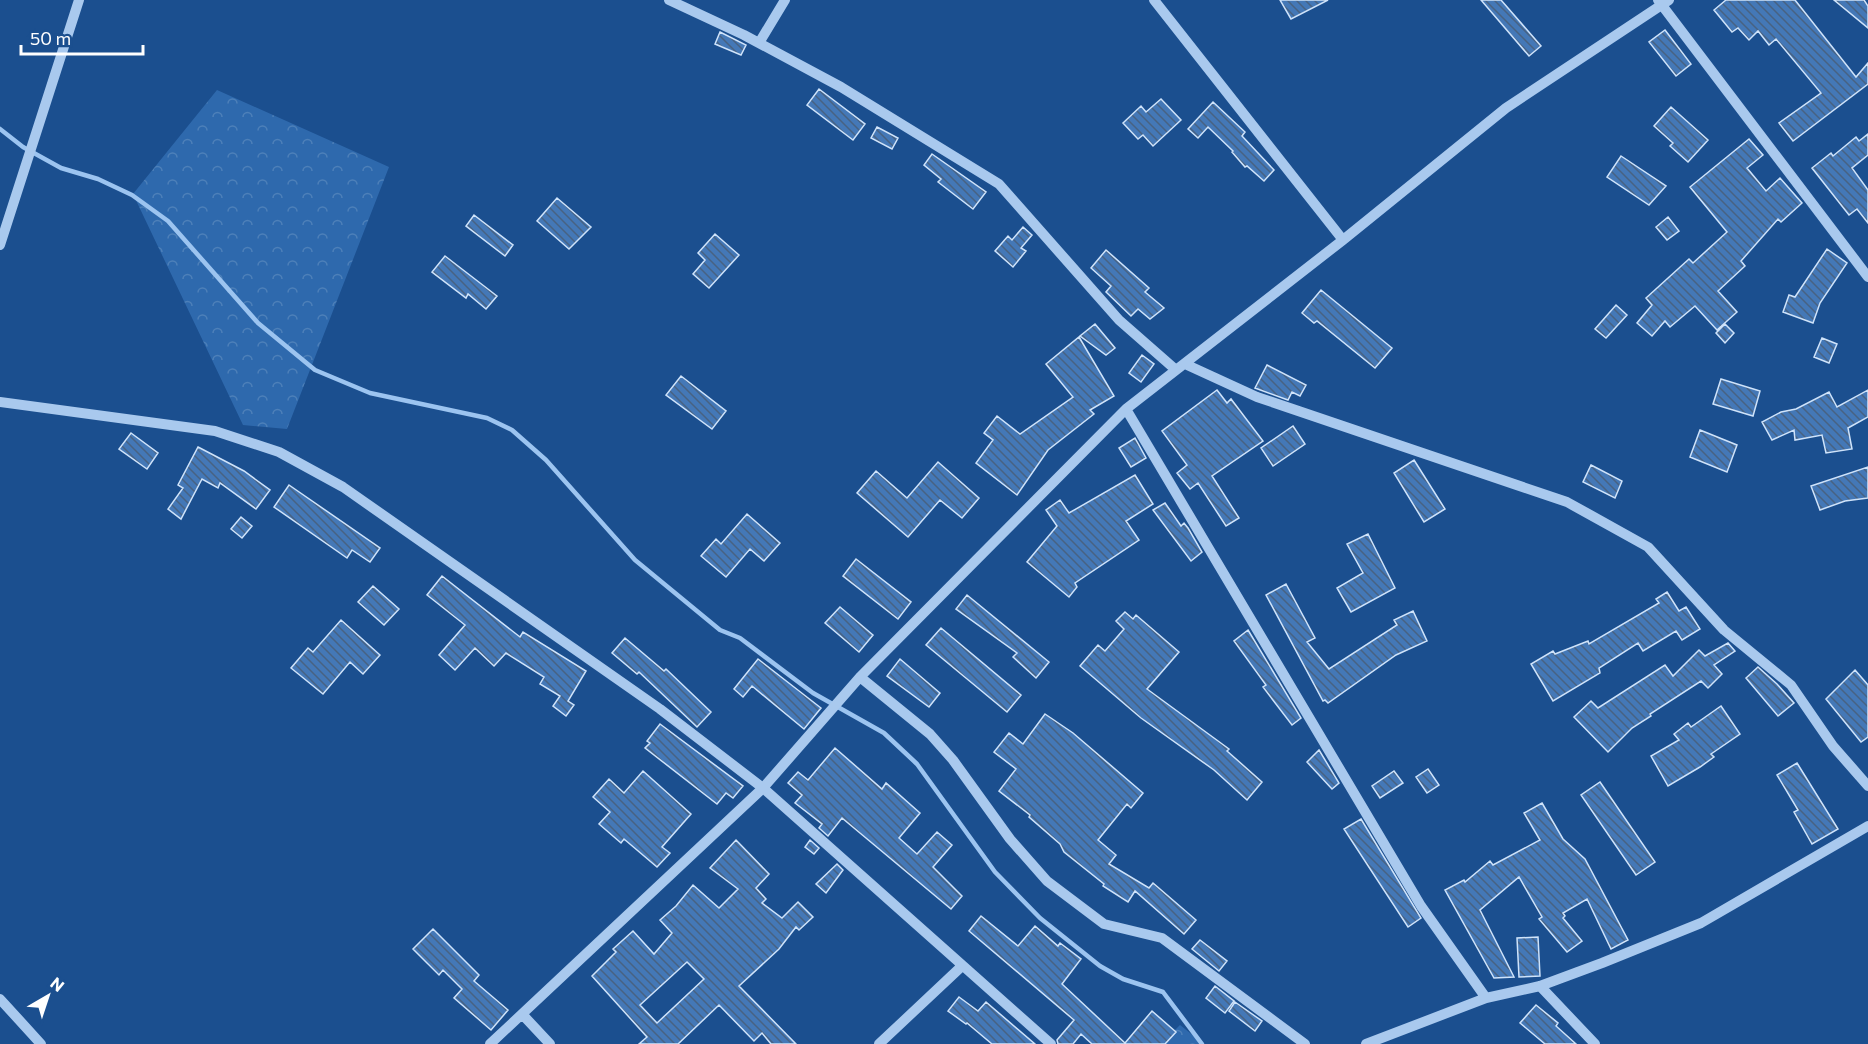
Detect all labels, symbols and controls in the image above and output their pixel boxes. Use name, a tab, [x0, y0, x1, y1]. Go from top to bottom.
scale bar	[21, 18, 142, 56]
text: 50 m	[30, 27, 71, 49]
north arrow	[18, 966, 78, 1026]
text: N	[47, 973, 68, 995]

